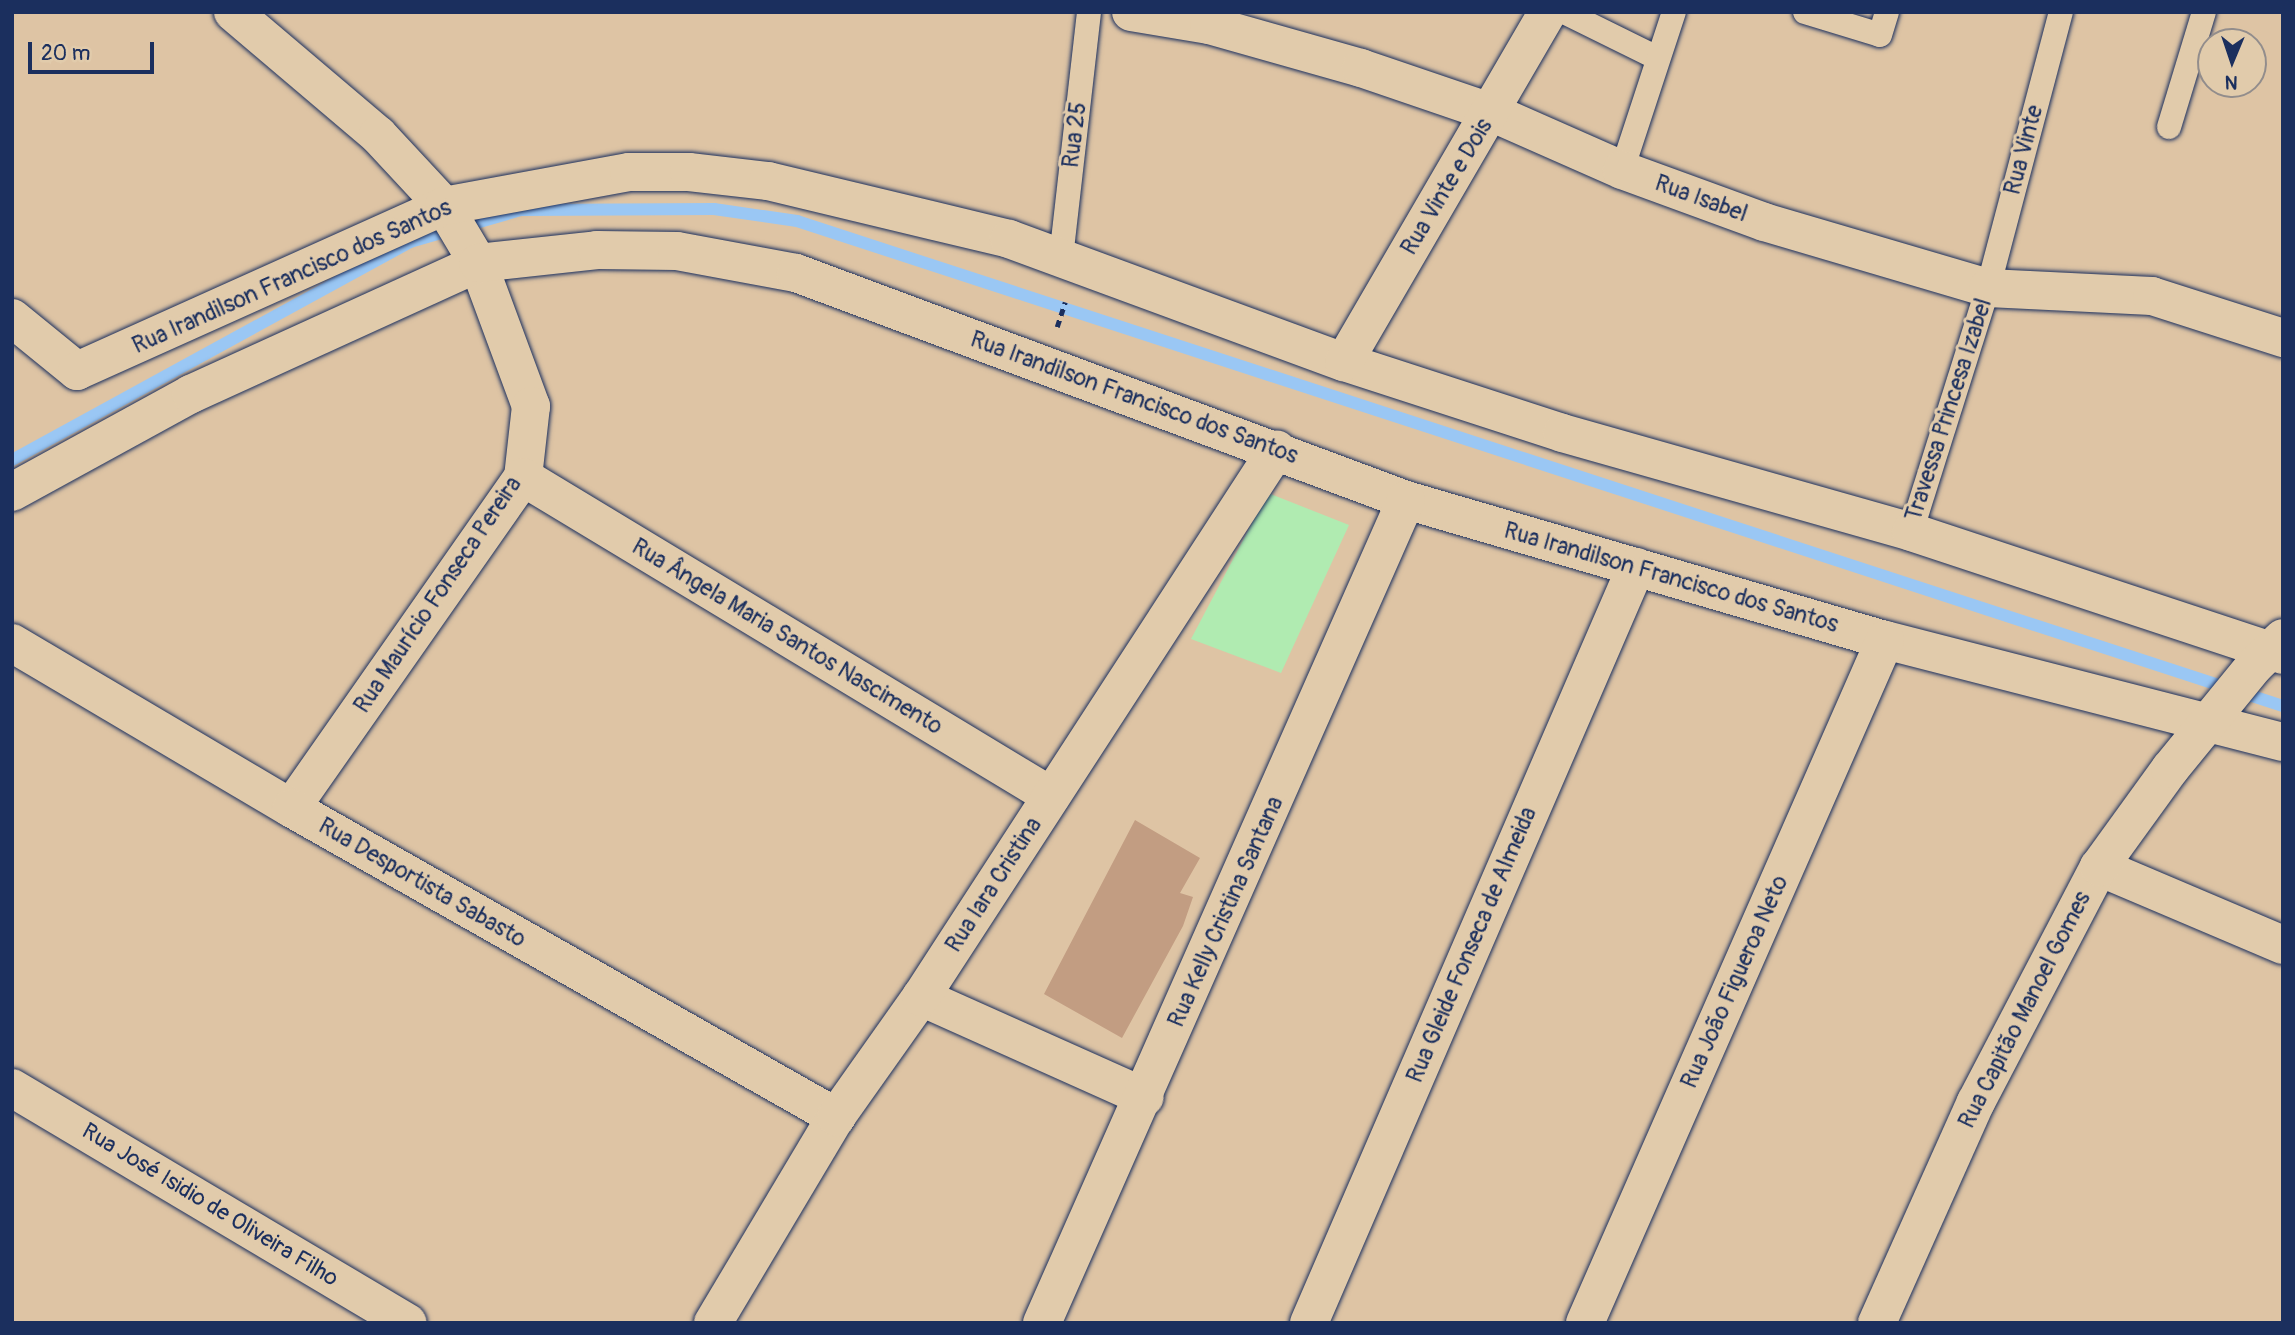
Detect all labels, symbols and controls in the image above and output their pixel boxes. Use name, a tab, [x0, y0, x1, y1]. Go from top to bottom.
scale bar	[32, 28, 158, 72]
north arrow	[2197, 28, 2267, 98]
text: 20 m	[41, 40, 90, 67]
text: N	[2225, 70, 2238, 94]
street label: Rua 25	[1057, 101, 1093, 169]
street label: Rua Vinte	[1999, 102, 2049, 198]
street label: Rua Vinte e Dois	[1395, 114, 1499, 260]
street label: Rua Isabel	[1651, 170, 1751, 228]
street label: Rua Irandilson Francisco dos Santos	[128, 194, 456, 360]
street label: Travessa Princesa Izabel	[1900, 295, 1998, 525]
street label: Rua Irandilson Francisco dos Santos	[967, 326, 1301, 470]
street label: Rua Maurício Fonseca Pereira	[348, 472, 528, 718]
street label: Rua Irandilson Francisco dos Santos	[1501, 517, 1841, 639]
street label: Rua Ângela Maria Santos Nascimento	[627, 533, 947, 741]
street label: Rua Kelly Cristina Santana	[1163, 792, 1289, 1032]
street label: Rua Gleide Fonseca de Almeida	[1401, 803, 1543, 1087]
street label: Rua Desportista Sabasto	[314, 812, 530, 954]
street label: Rua Iara Cristina	[940, 812, 1048, 958]
street label: Rua João Figueroa Neto	[1676, 871, 1794, 1093]
street label: Rua Capitão Manoel Gomes	[1953, 887, 2097, 1133]
street label: Rua José Isidio de Oliveira Filho	[77, 1117, 343, 1293]

